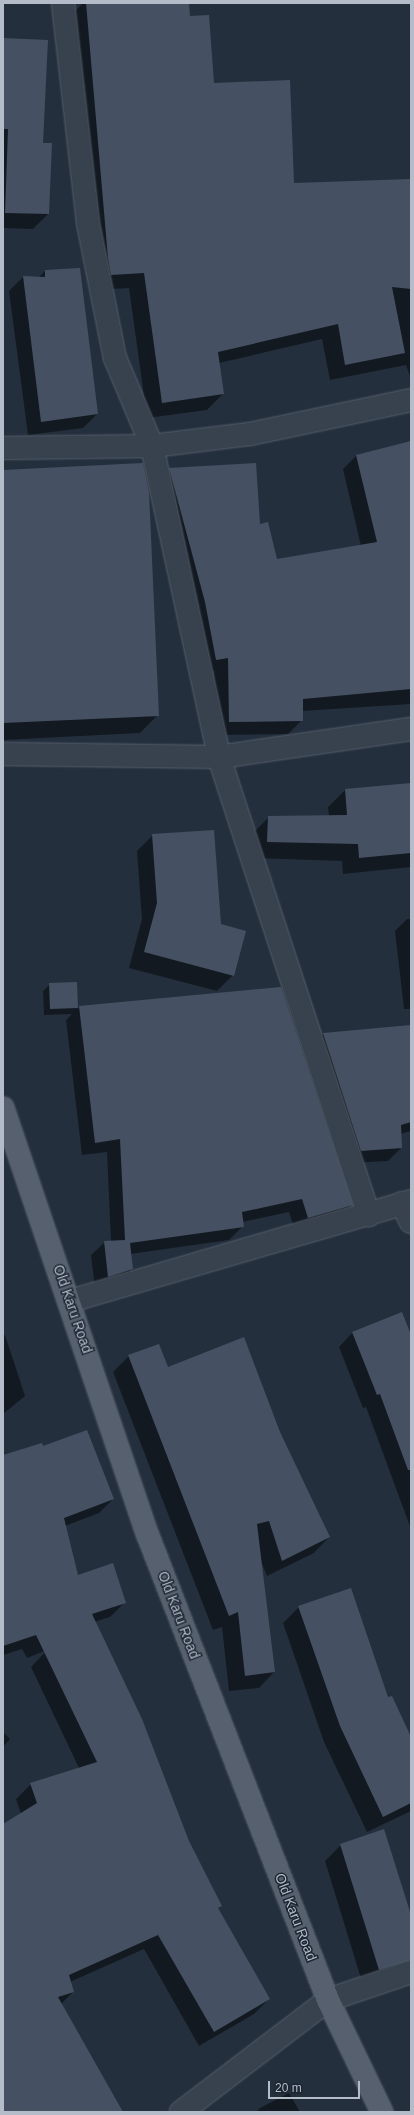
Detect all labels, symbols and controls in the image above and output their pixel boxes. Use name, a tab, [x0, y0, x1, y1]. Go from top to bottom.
street label: Old Karu Road	[50, 1262, 96, 1356]
street label: Old Karu Road	[155, 1569, 203, 1661]
street label: Old Karu Road	[272, 1871, 320, 1963]
scale bar	[270, 2073, 362, 2099]
text: 20 m	[275, 2081, 302, 2095]

